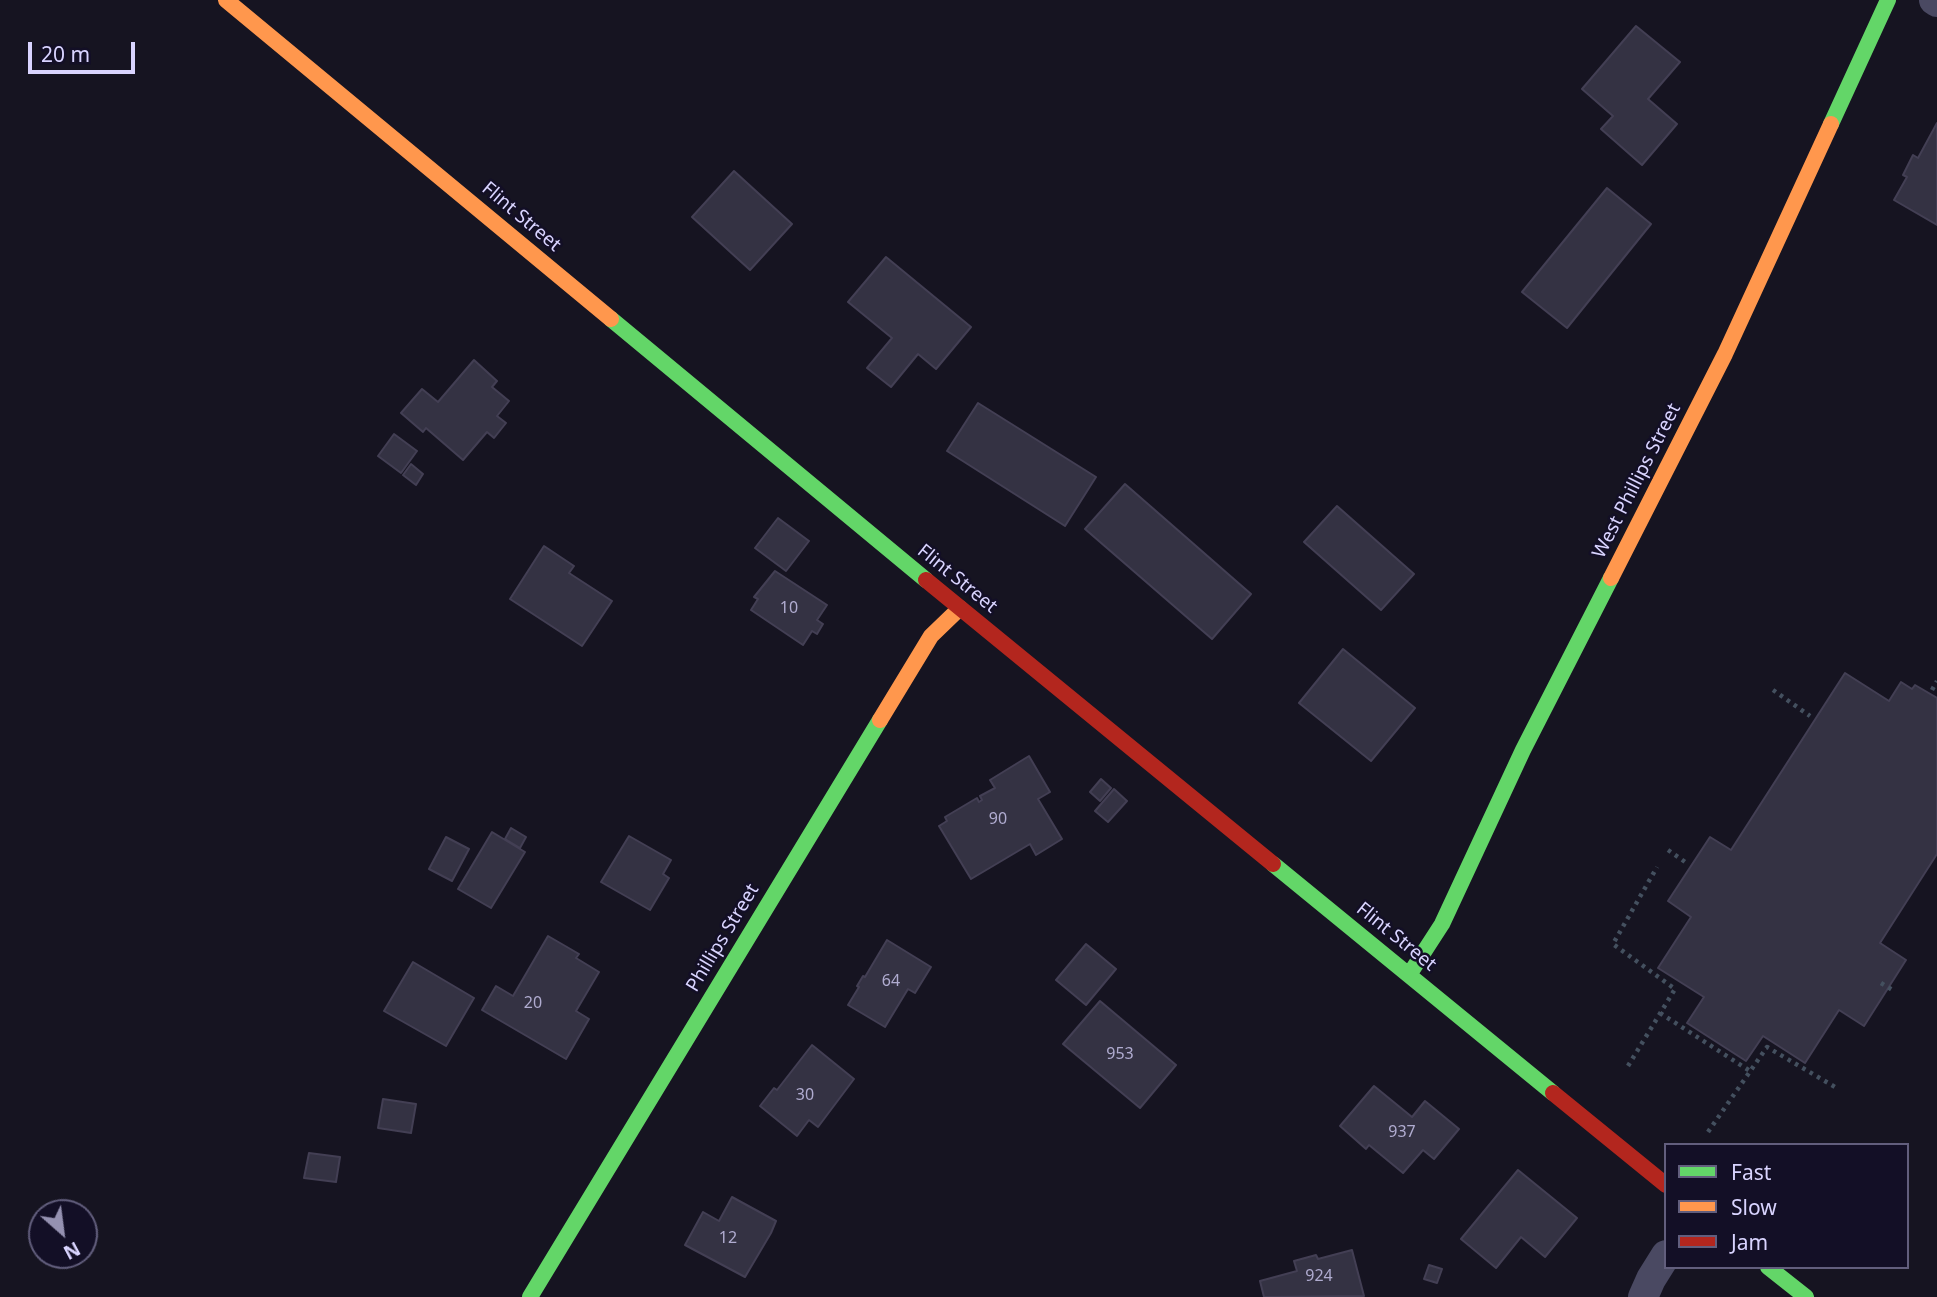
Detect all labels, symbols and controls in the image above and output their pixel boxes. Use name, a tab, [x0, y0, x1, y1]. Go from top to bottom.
scale bar	[32, 28, 138, 72]
text: 20 m	[41, 40, 90, 68]
street label: Flint Street	[477, 177, 565, 257]
street label: West Phillips Street	[1588, 400, 1686, 562]
street label: Flint Street	[912, 540, 1002, 618]
house number: 10	[780, 598, 798, 618]
house number: 90	[989, 809, 1007, 829]
street label: Phillips Street	[682, 880, 764, 996]
street label: Flint Street	[1351, 898, 1441, 976]
house number: 64	[882, 971, 900, 991]
house number: 20	[524, 993, 542, 1013]
house number: 953	[1106, 1044, 1134, 1064]
house number: 30	[796, 1085, 814, 1105]
house number: 937	[1388, 1122, 1416, 1142]
legend	[1664, 1143, 1909, 1269]
text: Fast	[1731, 1158, 1771, 1186]
text: Slow	[1731, 1193, 1777, 1221]
north arrow	[28, 1199, 98, 1269]
house number: 12	[719, 1228, 737, 1248]
text: Jam	[1731, 1228, 1768, 1256]
text: N	[59, 1236, 85, 1266]
house number: 924	[1305, 1266, 1333, 1286]

